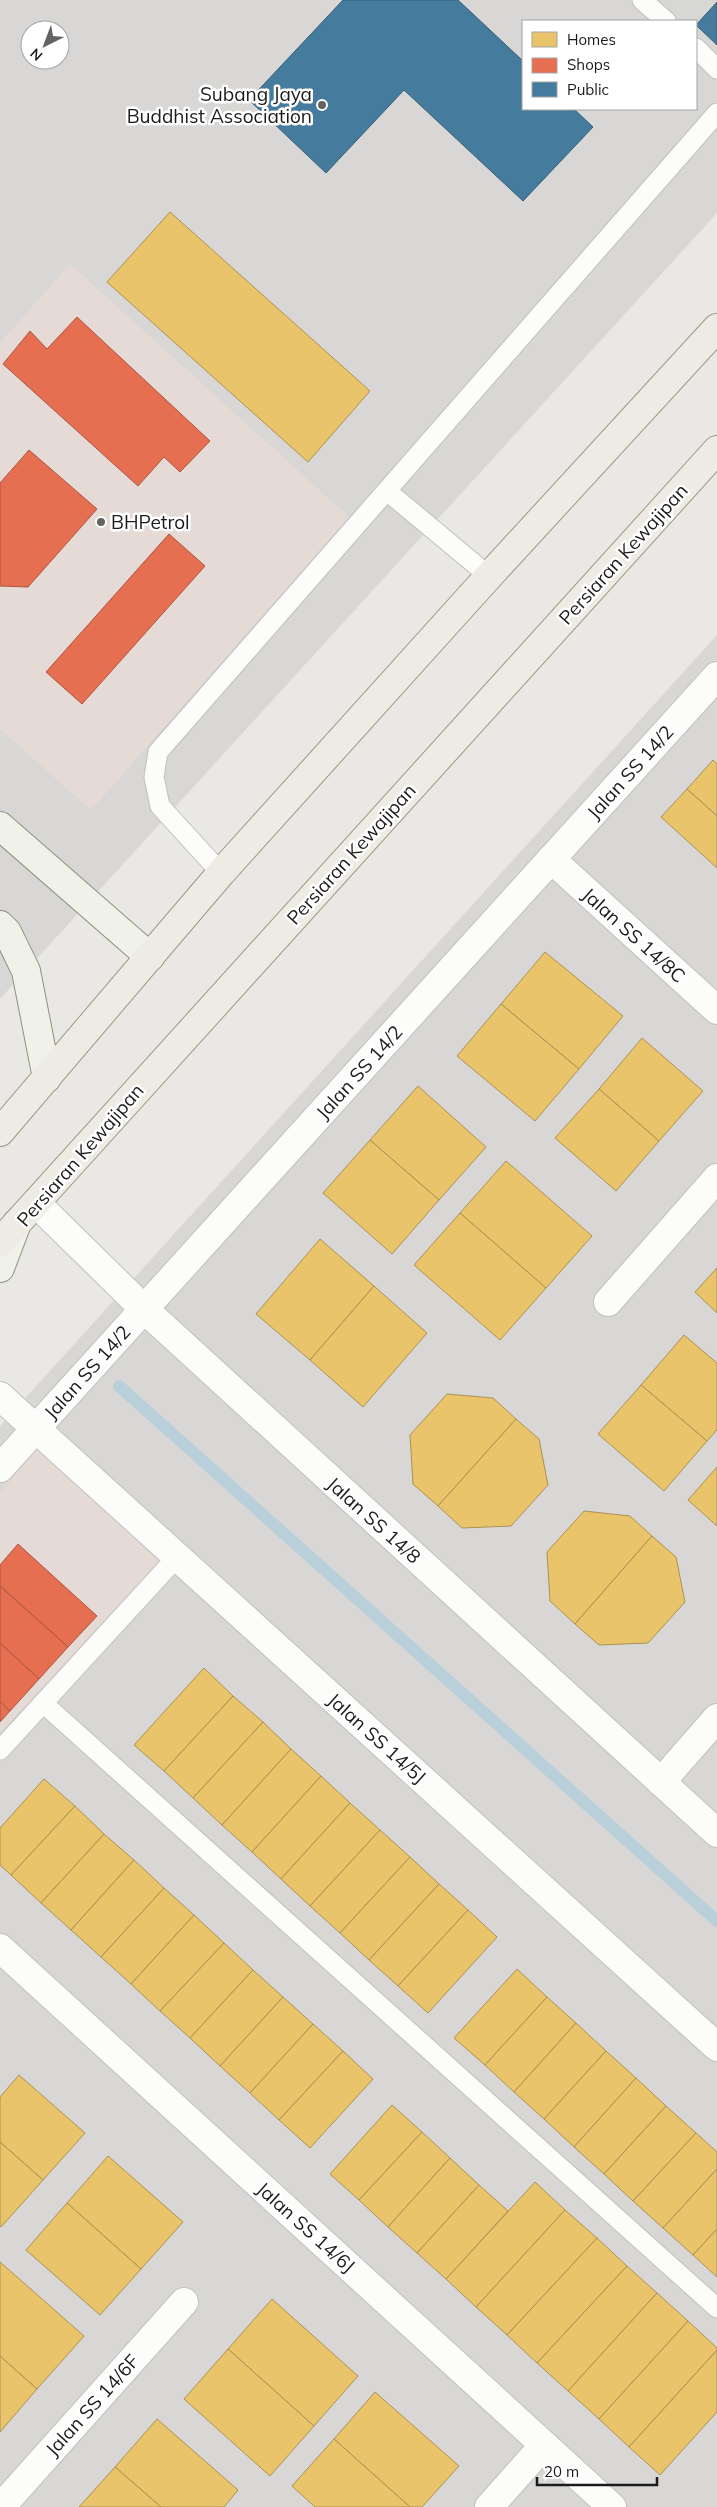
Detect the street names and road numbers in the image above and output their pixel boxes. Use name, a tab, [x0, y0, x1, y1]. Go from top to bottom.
street label: Persiaran Kewajipan	[553, 479, 693, 629]
street label: Jalan SS 14/2	[582, 720, 678, 824]
street label: Persiaran Kewajipan	[281, 779, 421, 929]
street label: Jalan SS 14/8C	[577, 882, 691, 988]
street label: Jalan SS 14/2	[311, 1020, 407, 1124]
street label: Persiaran Kewajipan	[11, 1079, 149, 1231]
street label: Jalan SS 14/2	[39, 1320, 135, 1424]
street label: Jalan SS 14/8	[322, 1472, 426, 1568]
street label: Jalan SS 14/5J	[323, 1688, 431, 1788]
street label: Jalan SS 14/6J	[252, 2177, 360, 2277]
street label: Jalan SS 14/6F	[40, 2349, 144, 2461]

